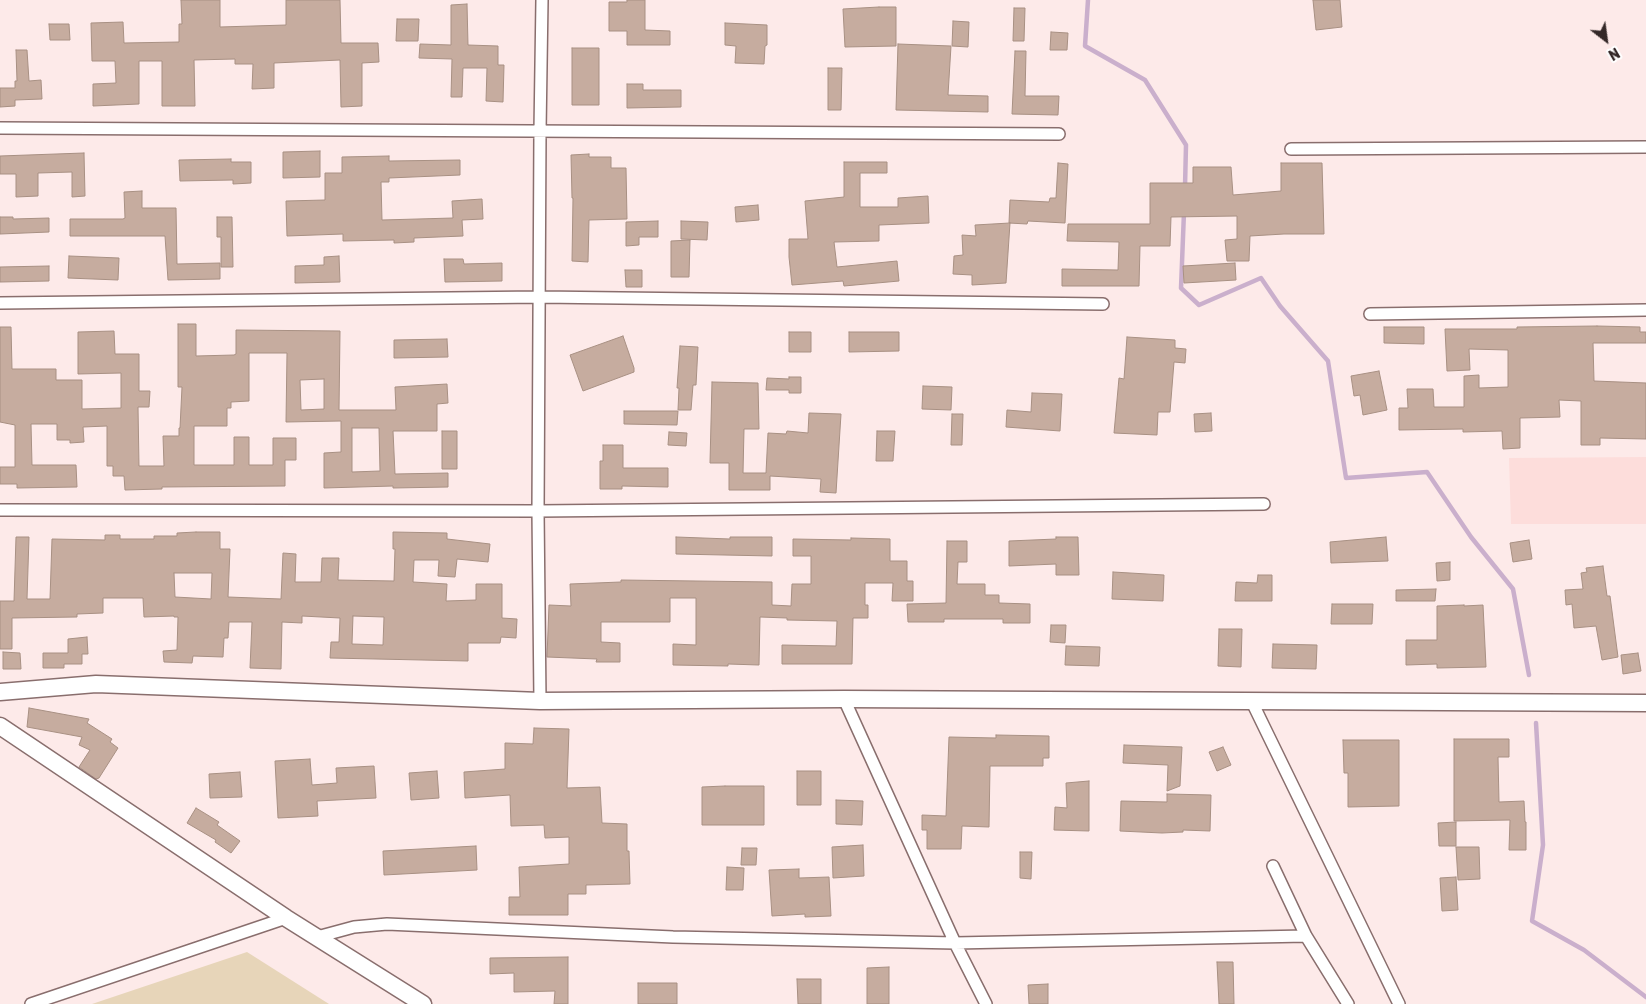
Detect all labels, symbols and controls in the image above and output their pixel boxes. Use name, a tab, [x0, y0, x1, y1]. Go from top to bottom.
north arrow	[1581, 15, 1631, 65]
text: N	[1605, 44, 1622, 63]

